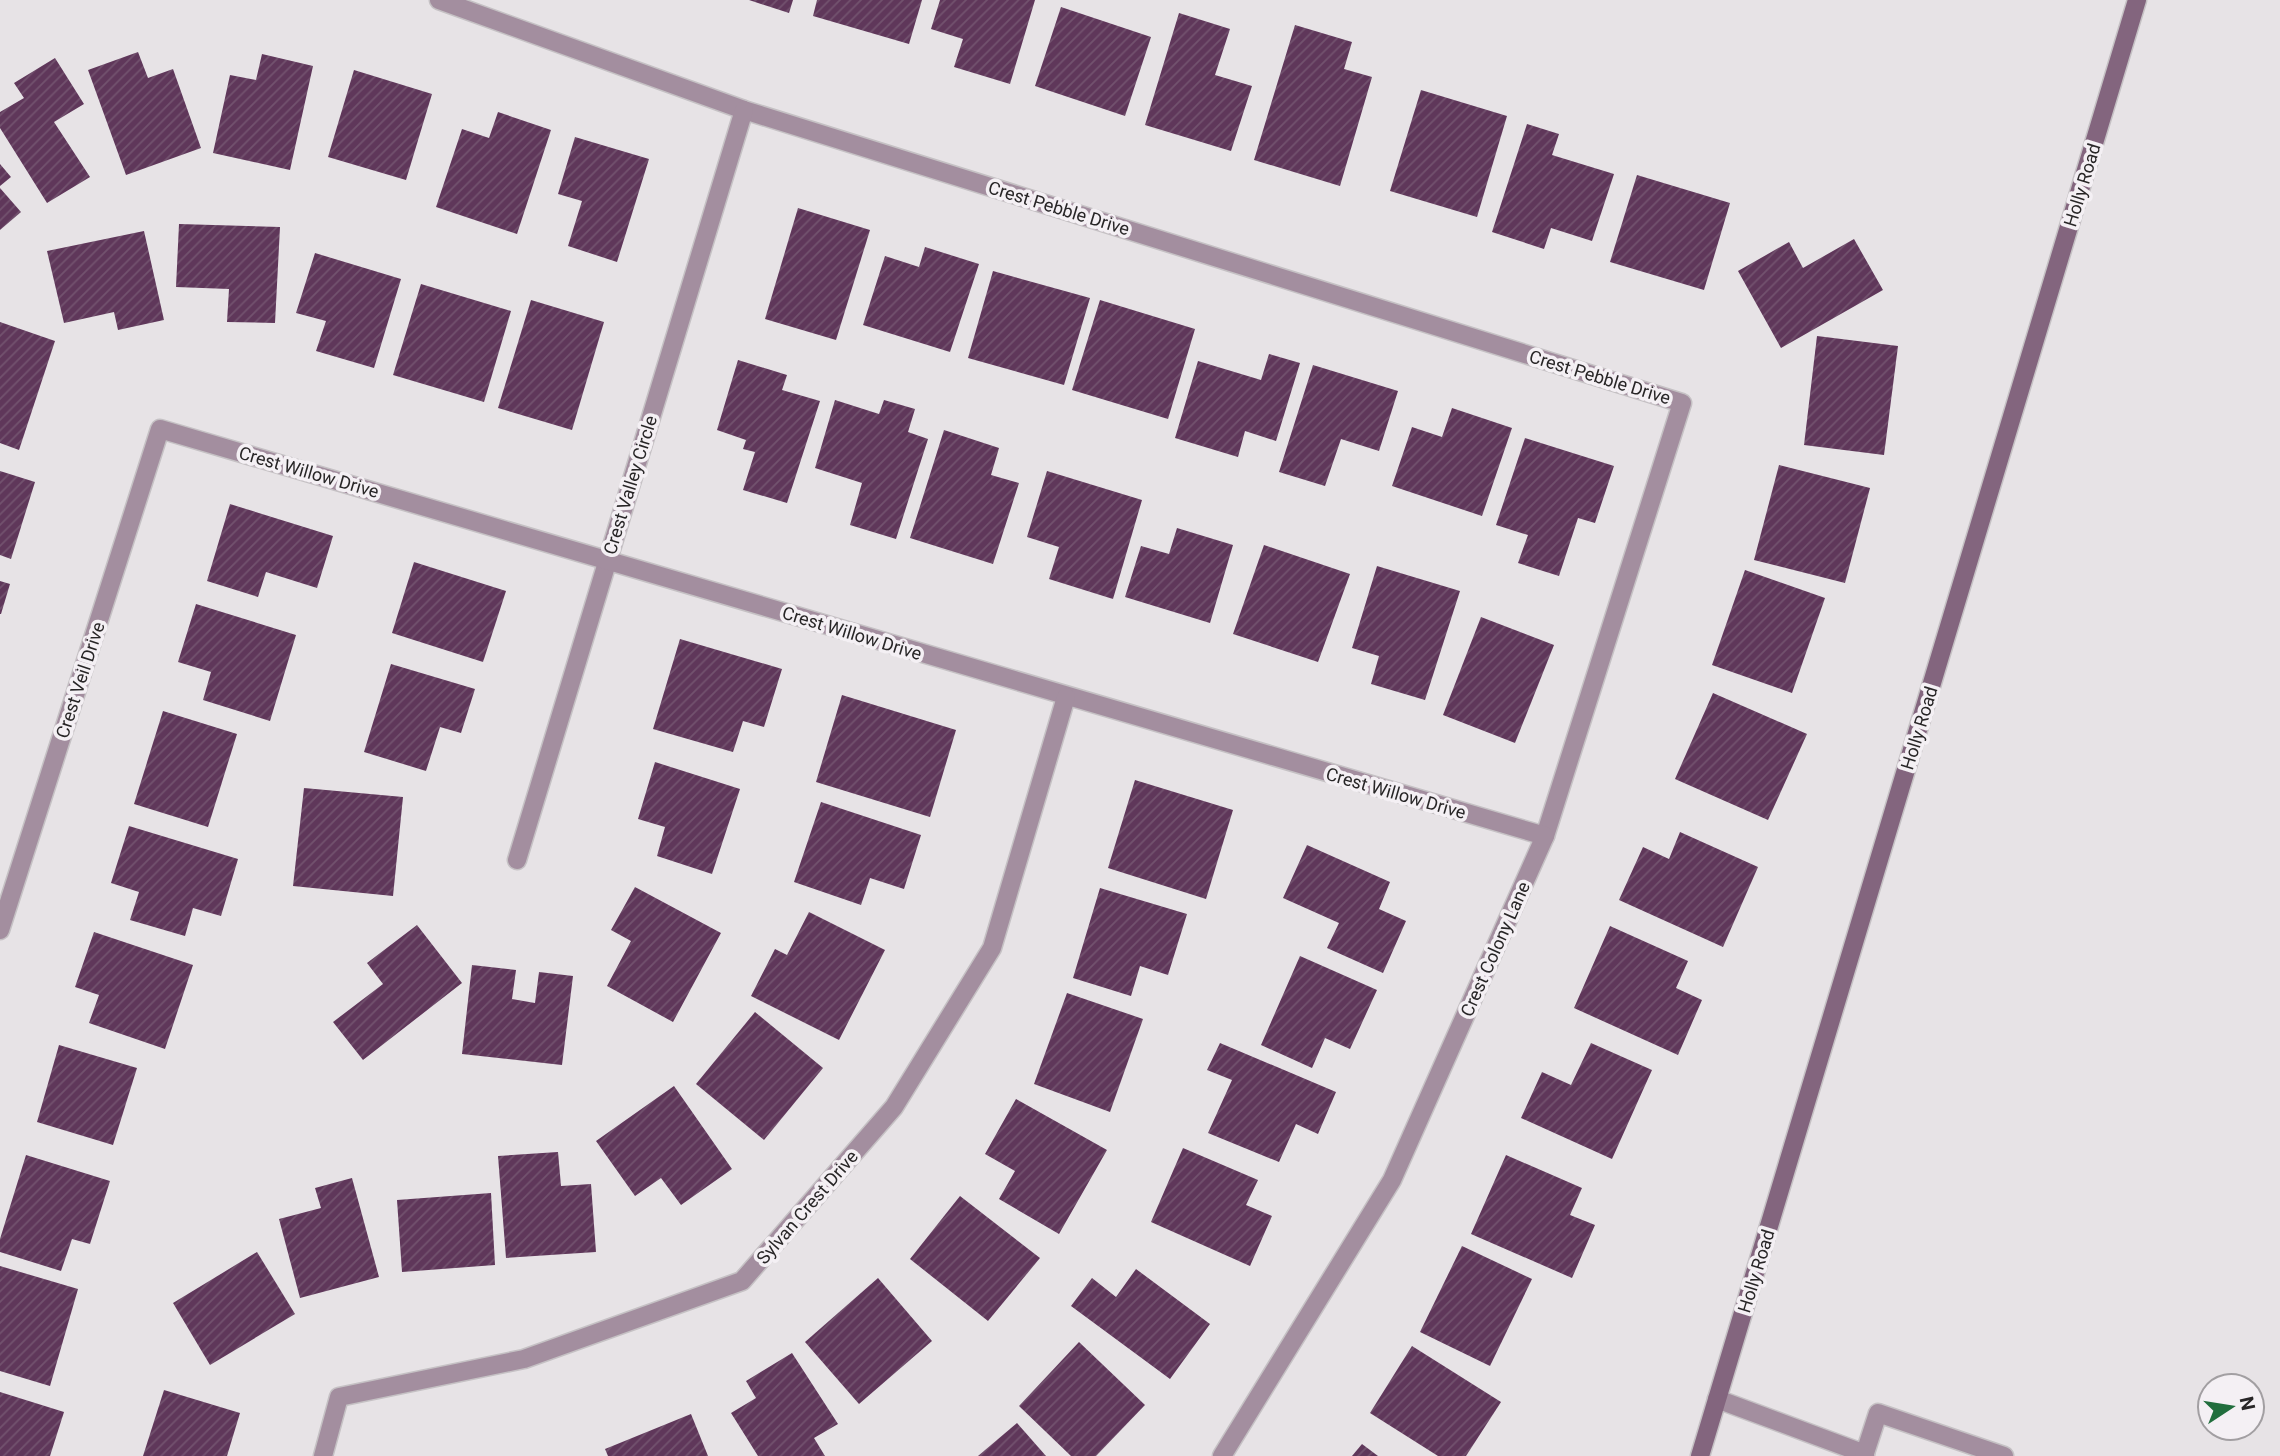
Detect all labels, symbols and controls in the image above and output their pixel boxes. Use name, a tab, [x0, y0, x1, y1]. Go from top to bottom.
street label: Holly Road	[2059, 141, 2105, 229]
street label: Crest Pebble Drive	[986, 177, 1132, 239]
street label: Crest Pebble Drive	[1527, 346, 1673, 408]
street label: Crest Valley Circle	[599, 413, 661, 557]
street label: Crest Willow Drive	[237, 442, 381, 502]
street label: Crest Willow Drive	[780, 602, 924, 664]
street label: Crest Veil Drive	[51, 619, 109, 741]
street label: Holly Road	[1896, 684, 1942, 772]
street label: Crest Willow Drive	[1324, 763, 1468, 823]
street label: Crest Colony Lane	[1456, 878, 1534, 1020]
street label: Sylvan Crest Drive	[752, 1146, 862, 1268]
street label: Holly Road	[1733, 1227, 1779, 1315]
north arrow	[2196, 1372, 2266, 1442]
text: N	[2234, 1395, 2260, 1413]

